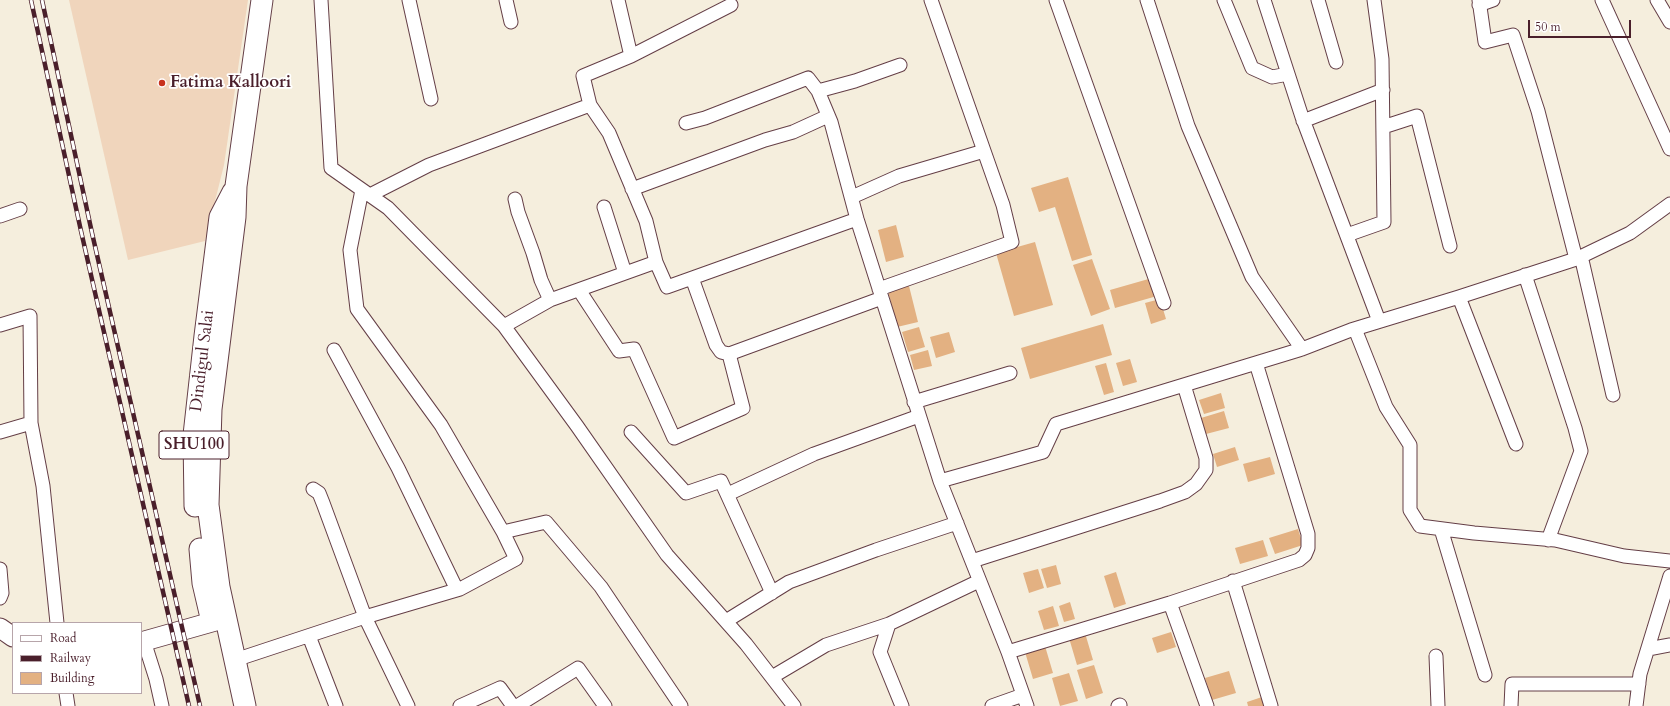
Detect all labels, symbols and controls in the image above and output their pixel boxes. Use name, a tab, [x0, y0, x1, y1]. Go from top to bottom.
scale bar	[1530, 12, 1633, 38]
text: 50 m	[1535, 19, 1561, 35]
place label: Fatima Kalloori	[170, 73, 291, 93]
marker: Fatima Kalloori	[157, 78, 167, 88]
street label: Dindigul Salai	[187, 309, 219, 413]
road number: SHU100	[159, 431, 229, 459]
legend	[12, 622, 142, 694]
text: Road	[50, 630, 76, 646]
text: Railway	[50, 650, 91, 666]
text: Building	[50, 670, 94, 686]

